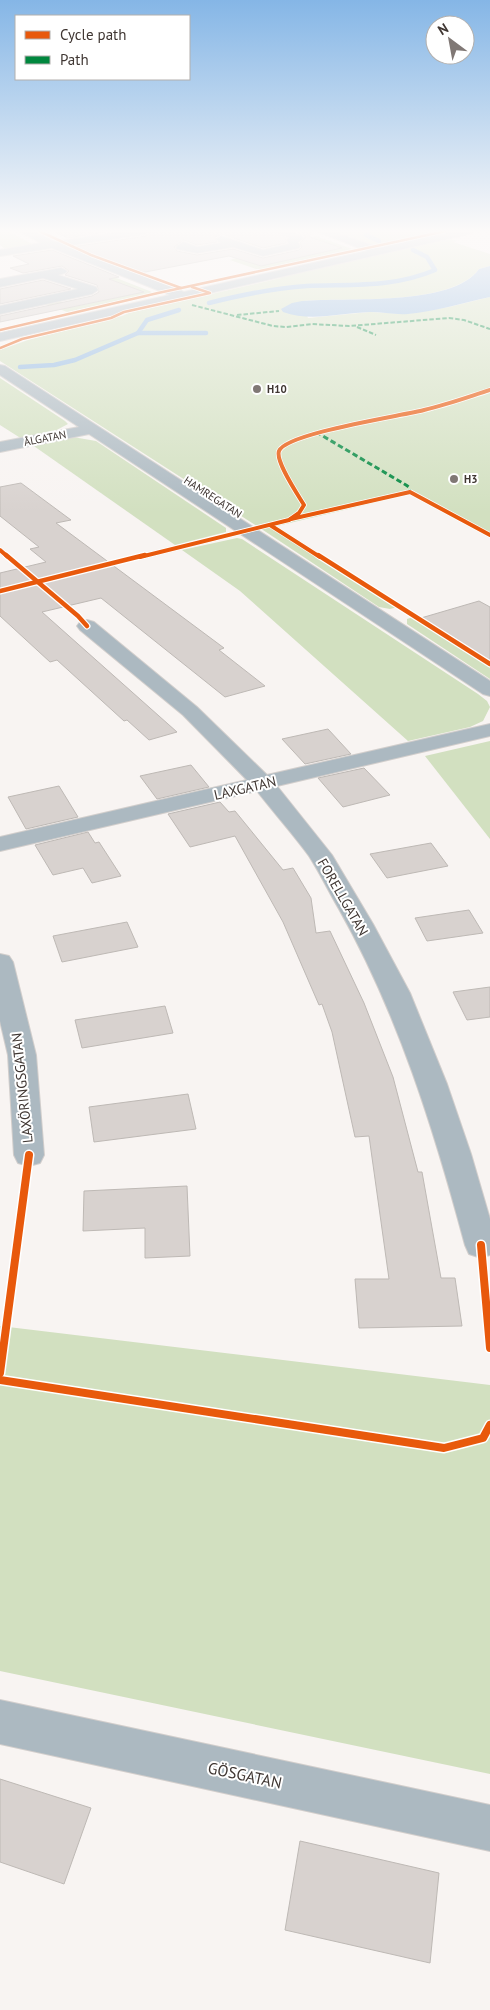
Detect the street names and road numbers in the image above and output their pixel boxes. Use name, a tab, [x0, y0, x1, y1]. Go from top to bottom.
street label: ÅLGATAN	[23, 427, 67, 449]
street label: HAMREGATAN	[181, 473, 245, 521]
street label: LAXGATAN	[212, 772, 278, 804]
street label: FORELLGATAN	[314, 855, 372, 939]
street label: LAXÖRINGSGATAN	[7, 1032, 37, 1144]
street label: GÖSGATAN	[206, 1757, 284, 1793]

